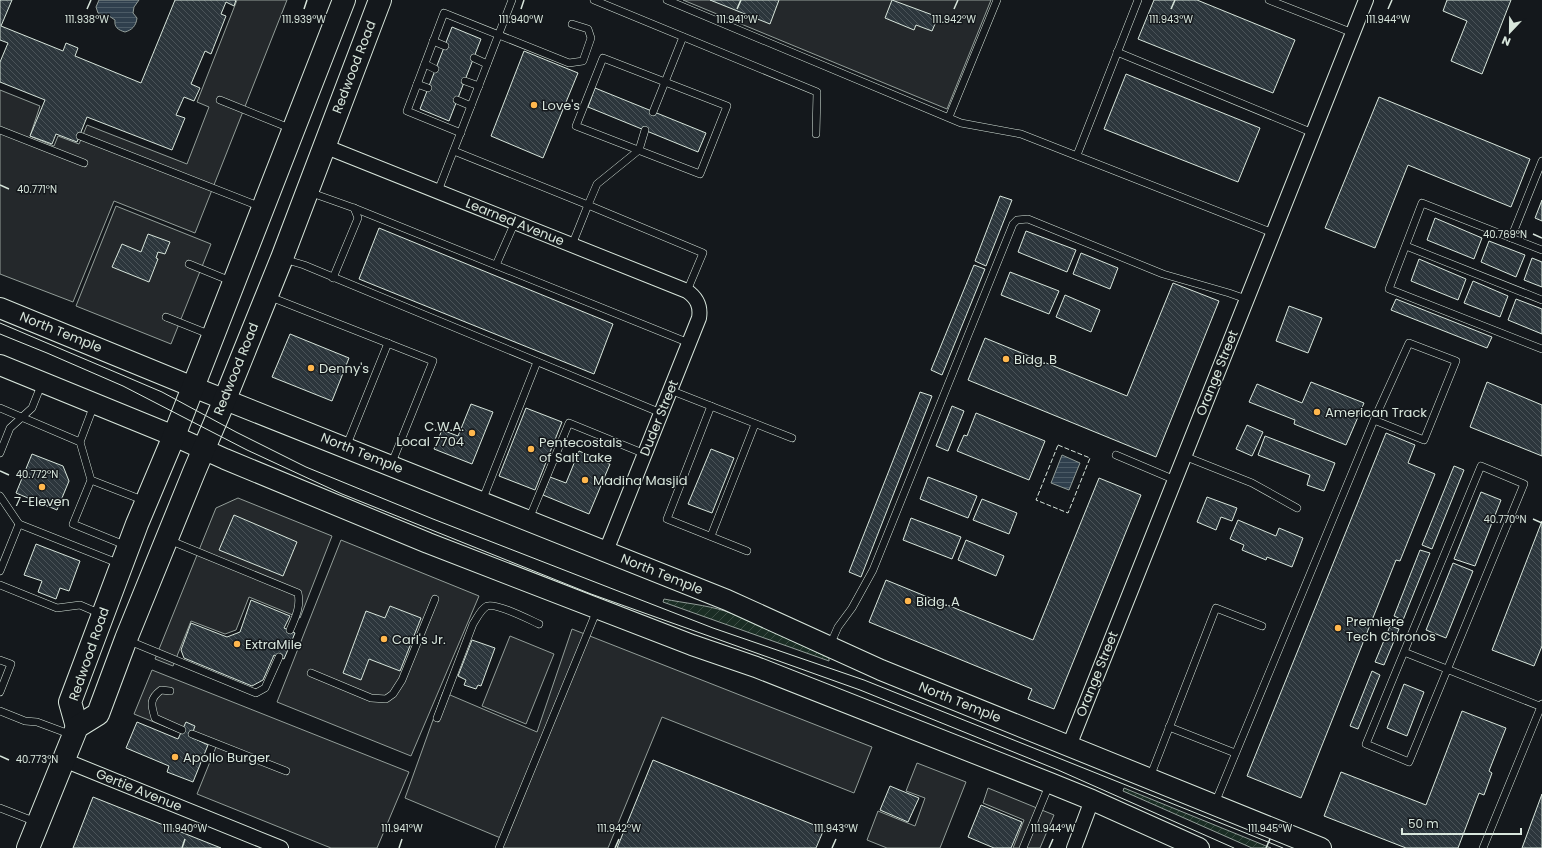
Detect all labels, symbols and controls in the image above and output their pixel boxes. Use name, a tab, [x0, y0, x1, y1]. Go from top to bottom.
text: 111.938°W	[65, 12, 109, 27]
text: 111.939°W	[282, 12, 326, 27]
text: 111.940°W	[499, 12, 543, 27]
text: 111.941°W	[716, 12, 758, 27]
text: 111.942°W	[932, 12, 976, 27]
text: 111.943°W	[1149, 12, 1193, 27]
text: 111.944°W	[1366, 12, 1410, 27]
north arrow	[1490, 12, 1530, 52]
street label: Redwood Road	[328, 18, 380, 116]
text: N	[1499, 32, 1513, 50]
place label: Love's	[542, 96, 580, 115]
marker: Love's	[529, 100, 539, 110]
text: 40.771°N	[17, 182, 57, 197]
street label: Learned Avenue	[463, 194, 567, 250]
text: 40.769°N	[1483, 227, 1527, 242]
street label: North Temple	[17, 307, 105, 357]
street label: Redwood Road	[209, 320, 263, 418]
street label: Orange Street	[1191, 327, 1243, 419]
place label: Bldg. B	[1014, 350, 1057, 369]
marker: Bldg. B	[1001, 354, 1011, 364]
place label: Denny's	[319, 359, 369, 378]
marker: Denny's	[306, 363, 316, 373]
street label: Duder Street	[635, 377, 683, 459]
place label: American Track	[1325, 403, 1427, 422]
marker: American Track	[1312, 407, 1322, 417]
place label: C.W.A. Local 7704	[396, 417, 464, 451]
street label: North Temple	[318, 428, 406, 478]
marker: C.W.A. Local 7704	[467, 428, 477, 438]
place label: Pentecostals of Salt Lake	[539, 433, 622, 467]
marker: Pentecostals of Salt Lake	[526, 444, 536, 454]
text: 40.772°N	[16, 467, 58, 482]
place label: Madina Masjid	[593, 471, 688, 490]
marker: Madina Masjid	[580, 475, 590, 485]
marker: 7-Eleven	[37, 482, 47, 492]
place label: 7-Eleven	[14, 492, 70, 511]
text: 40.770°N	[1484, 512, 1527, 527]
street label: North Temple	[618, 549, 706, 599]
place label: Bldg. A	[916, 592, 960, 611]
marker: Bldg. A	[903, 596, 913, 606]
street label: Redwood Road	[64, 605, 114, 703]
place label: Premiere Tech Chronos	[1346, 612, 1436, 646]
marker: Premiere Tech Chronos	[1333, 623, 1343, 633]
street label: Orange Street	[1071, 628, 1123, 720]
place label: Carl's Jr.	[392, 630, 446, 649]
marker: Carl's Jr.	[379, 634, 389, 644]
place label: ExtraMile	[245, 635, 302, 654]
marker: ExtraMile	[232, 639, 242, 649]
street label: North Temple	[916, 677, 1004, 727]
place label: Apollo Burger	[183, 748, 270, 767]
text: 40.773°N	[16, 752, 58, 767]
marker: Apollo Burger	[170, 752, 180, 762]
street label: Gertie Avenue	[93, 764, 185, 816]
scale bar	[1402, 810, 1521, 836]
text: 50 m	[1408, 815, 1439, 832]
text: 111.940°W	[163, 821, 207, 836]
text: 111.941°W	[381, 821, 423, 836]
text: 111.942°W	[597, 821, 641, 836]
text: 111.943°W	[814, 821, 858, 836]
text: 111.944°W	[1031, 821, 1075, 836]
text: 111.945°W	[1248, 821, 1292, 836]

